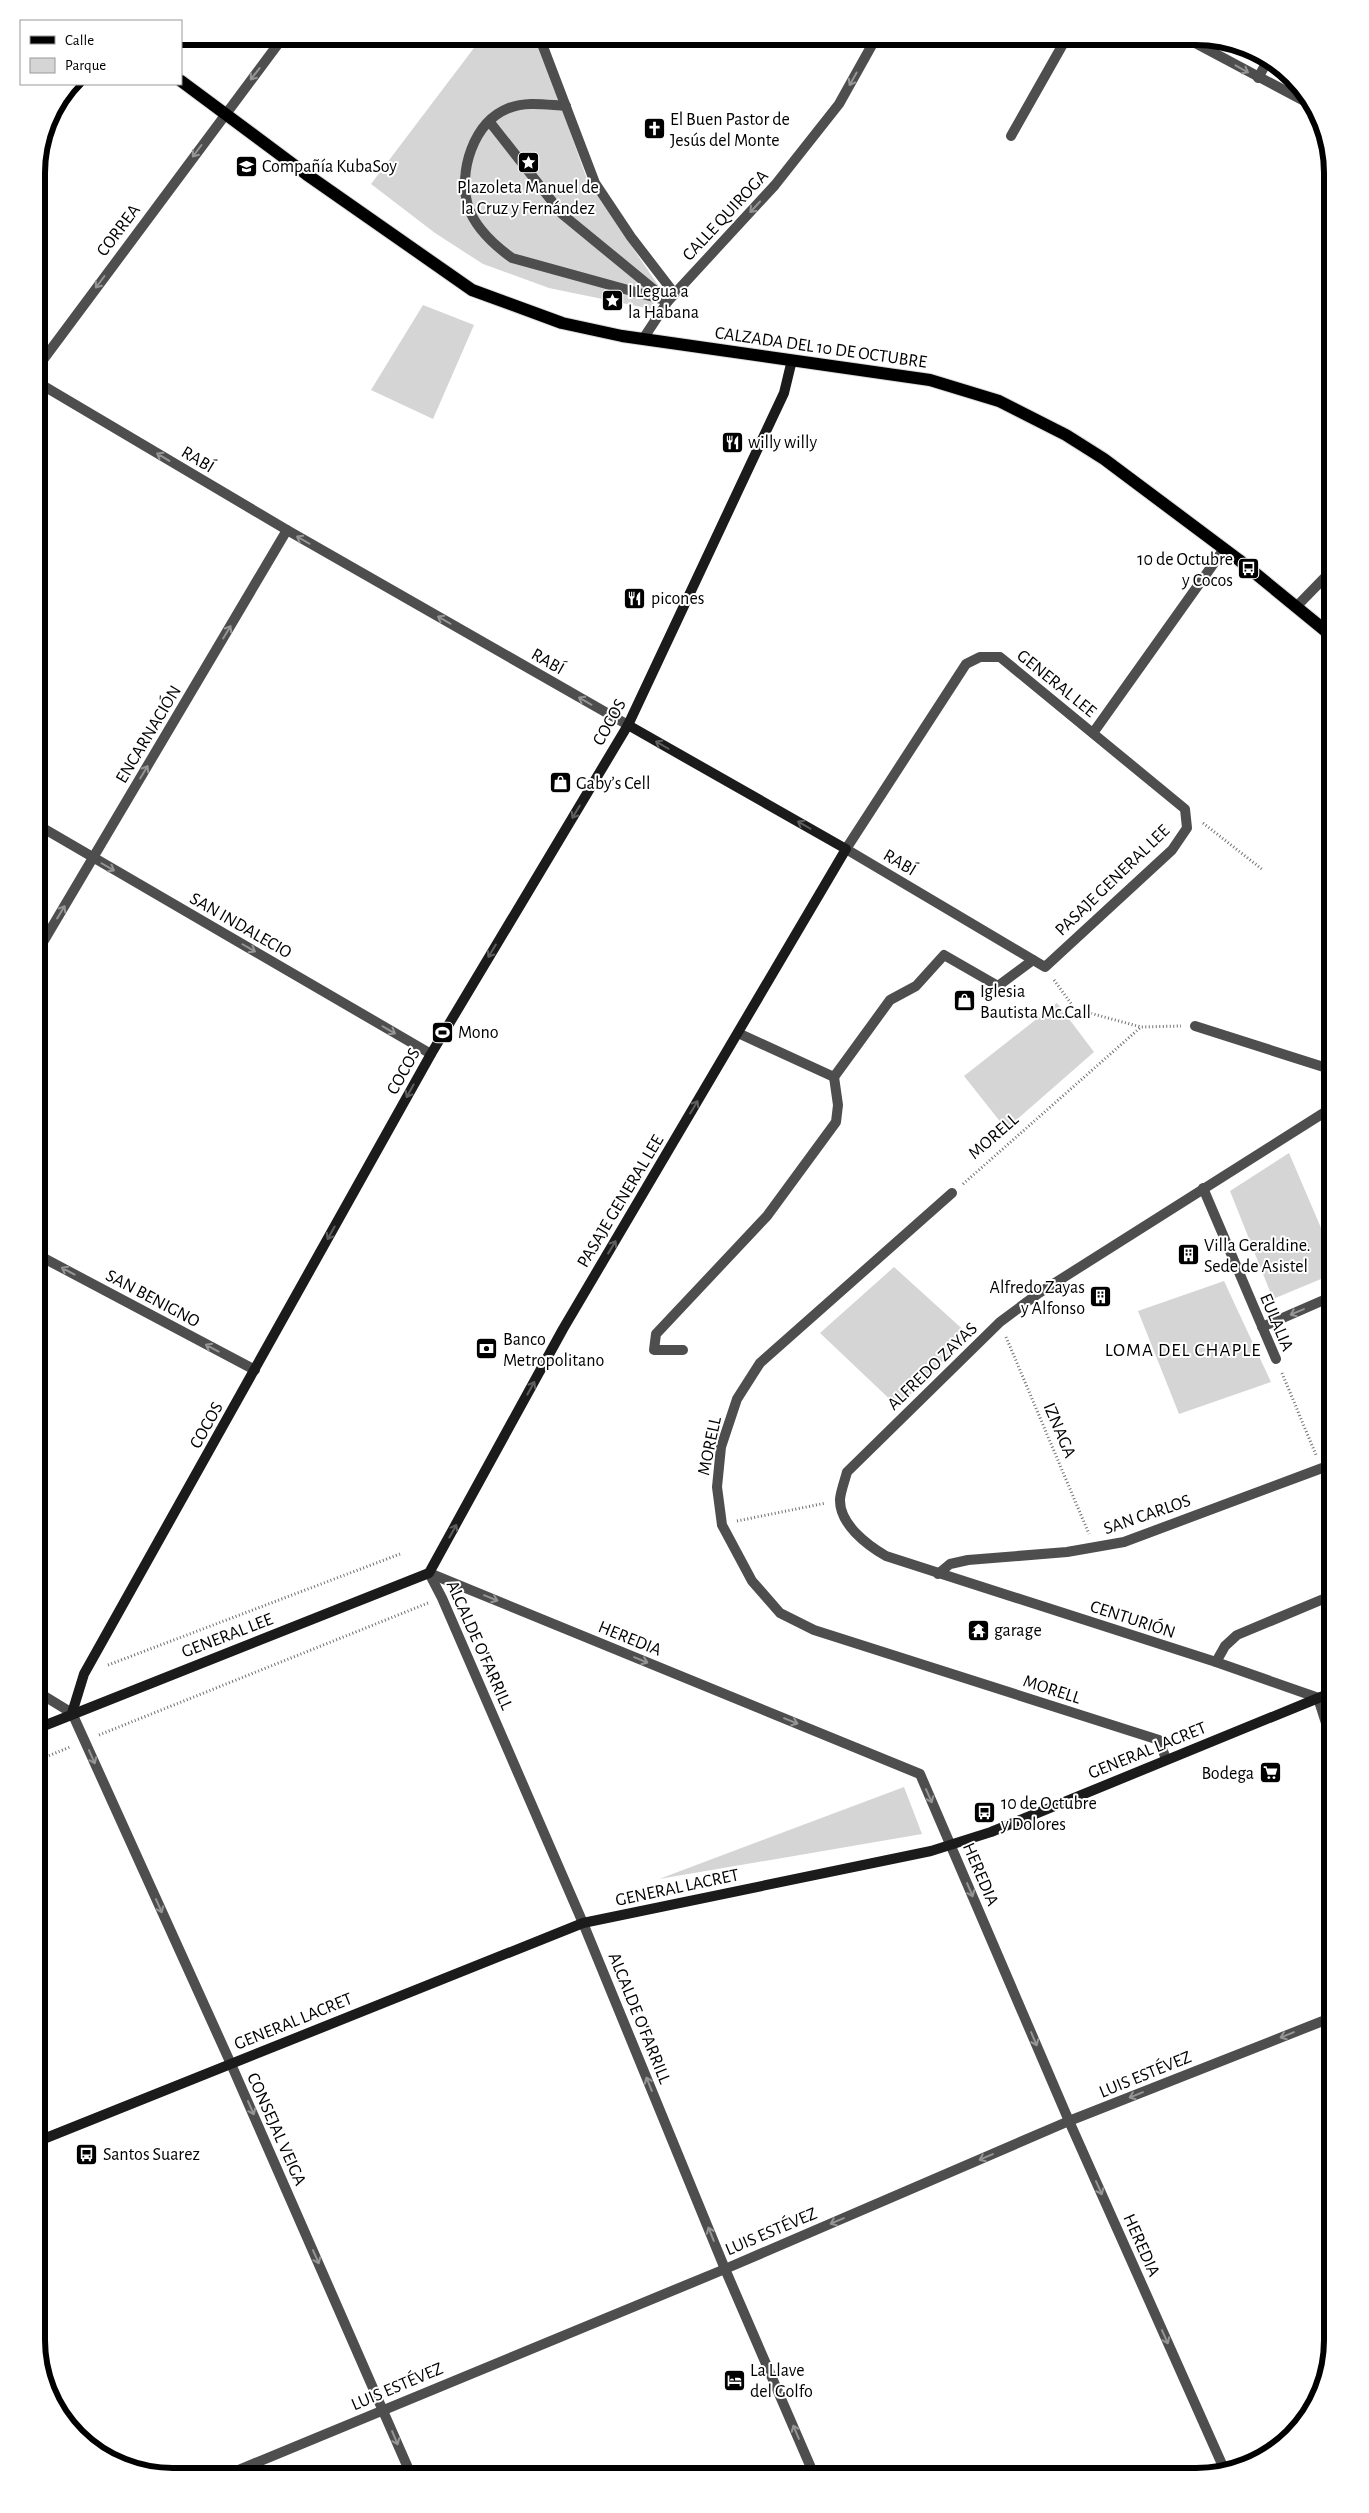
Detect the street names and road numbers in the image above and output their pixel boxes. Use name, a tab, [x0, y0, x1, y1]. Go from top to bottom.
street label: CALLE QUIROGA	[679, 167, 772, 264]
street label: CORREA	[94, 201, 144, 260]
street label: CALZADA DEL 10 DE OCTUBRE	[714, 324, 928, 372]
street label: RABÍ	[178, 441, 219, 477]
street label: RABÍ	[528, 643, 569, 678]
street label: GENERAL LEE	[1013, 647, 1100, 721]
street label: ENCARNACIÓN	[110, 681, 185, 786]
street label: COCOS	[590, 696, 630, 749]
street label: PASAJE GENERAL LEE	[1052, 822, 1174, 940]
street label: RABÍ	[880, 844, 921, 880]
street label: SAN INDALECIO	[187, 890, 294, 962]
street label: COCOS	[384, 1045, 424, 1098]
street label: MORELL	[965, 1110, 1022, 1163]
street label: PASAJE GENERAL LEE	[574, 1132, 668, 1271]
street label: SAN BENIGNO	[103, 1267, 202, 1331]
street label: EULALIA	[1256, 1291, 1296, 1354]
street label: ALFREDO ZAYAS	[884, 1320, 981, 1414]
street label: COCOS	[187, 1399, 227, 1452]
street label: IZNAGA	[1039, 1400, 1079, 1461]
street label: MORELL	[695, 1415, 725, 1477]
street label: SAN CARLOS	[1102, 1492, 1193, 1538]
street label: ALCALDE O'FARRILL	[442, 1578, 516, 1713]
street label: CENTURIÓN	[1088, 1595, 1178, 1642]
street label: GENERAL LEE	[179, 1610, 276, 1662]
street label: HEREDIA	[595, 1618, 664, 1660]
street label: MORELL	[1021, 1672, 1083, 1708]
street label: GENERAL LACRET	[1086, 1719, 1209, 1783]
street label: HEREDIA	[959, 1840, 1002, 1909]
street label: GENERAL LACRET	[614, 1866, 741, 1910]
street label: ALCALDE O'FARRILL	[605, 1950, 674, 2087]
street label: GENERAL LACRET	[232, 1990, 355, 2054]
street label: LUIS ESTÉVEZ	[1096, 2045, 1194, 2102]
street label: CONSEJAL VEIGA	[243, 2070, 309, 2189]
street label: LUIS ESTÉVEZ	[722, 2202, 820, 2259]
street label: HEREDIA	[1119, 2211, 1163, 2280]
street label: LUIS ESTÉVEZ	[348, 2357, 446, 2414]

